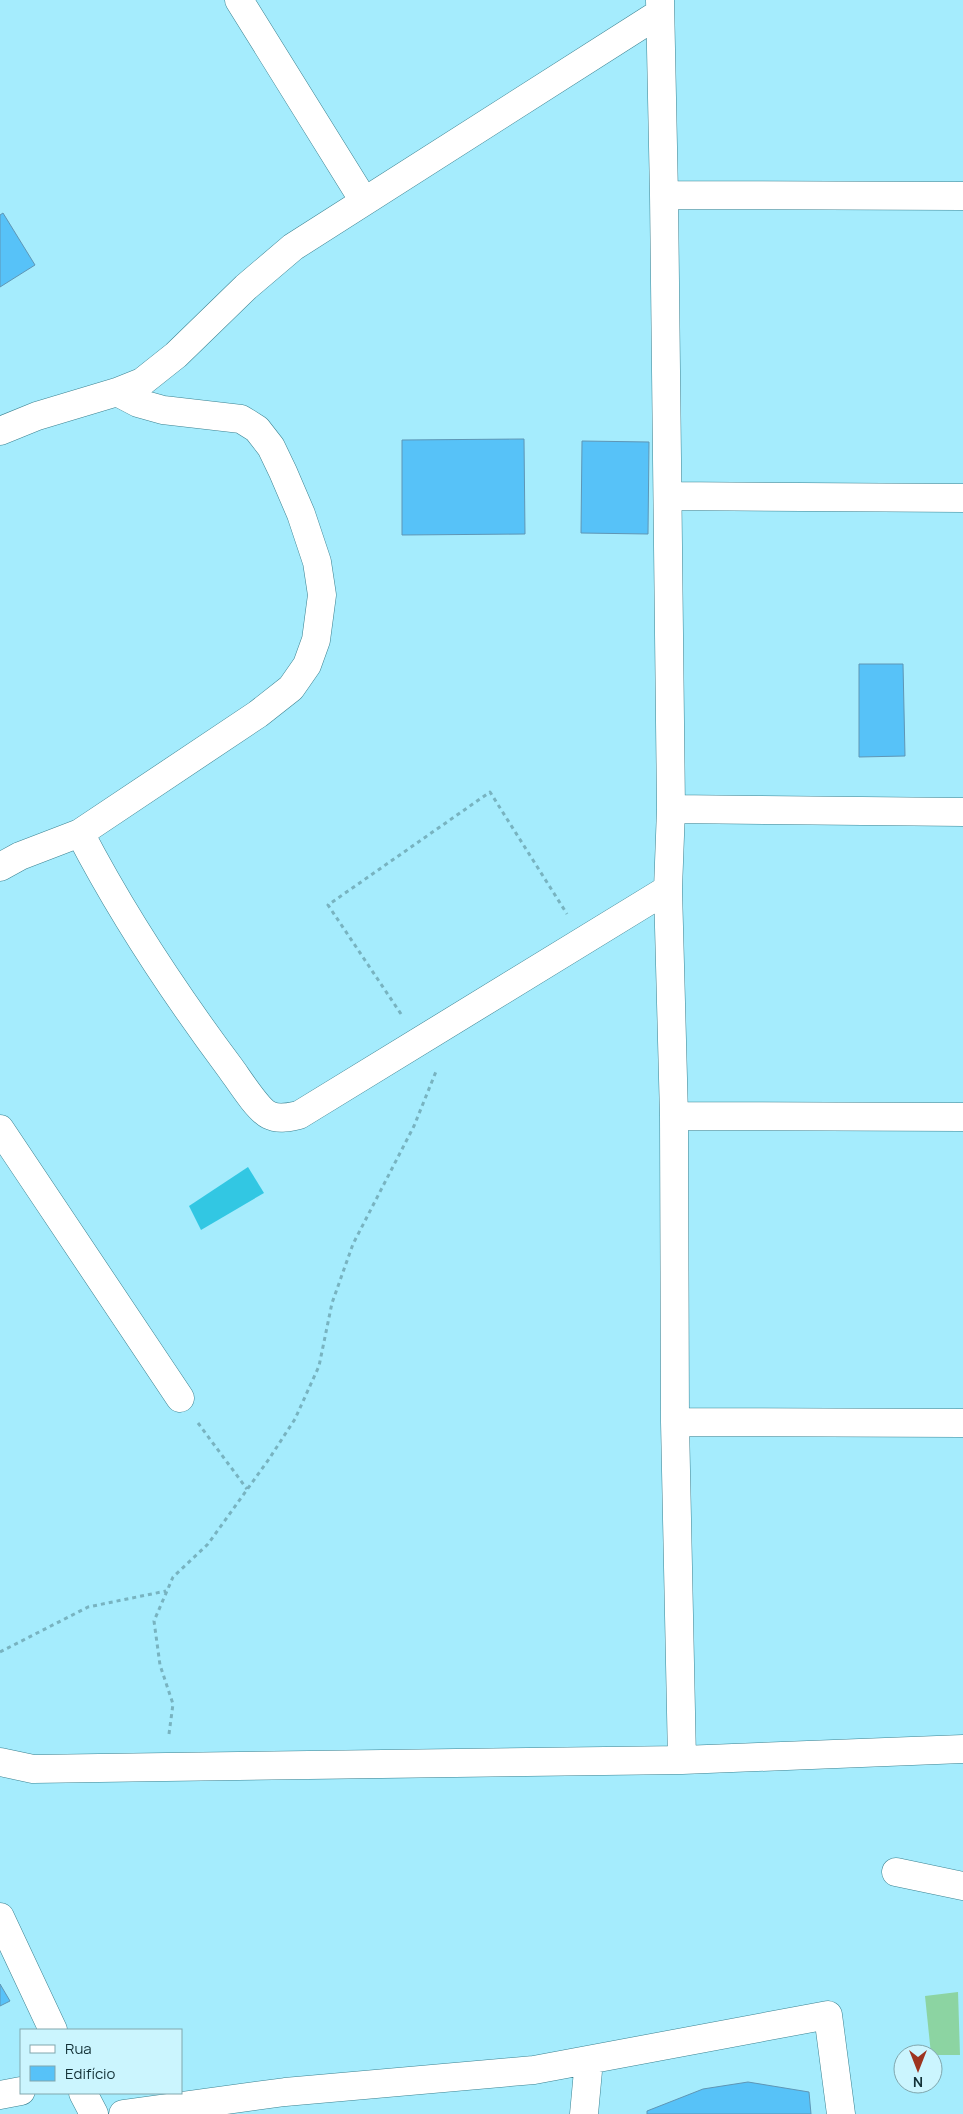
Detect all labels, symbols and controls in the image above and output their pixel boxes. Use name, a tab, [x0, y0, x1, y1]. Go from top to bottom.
legend	[20, 2029, 182, 2094]
text: Rua	[65, 2038, 92, 2059]
north arrow	[893, 2044, 943, 2094]
text: Edifício	[65, 2063, 116, 2084]
text: N	[913, 2073, 923, 2092]

